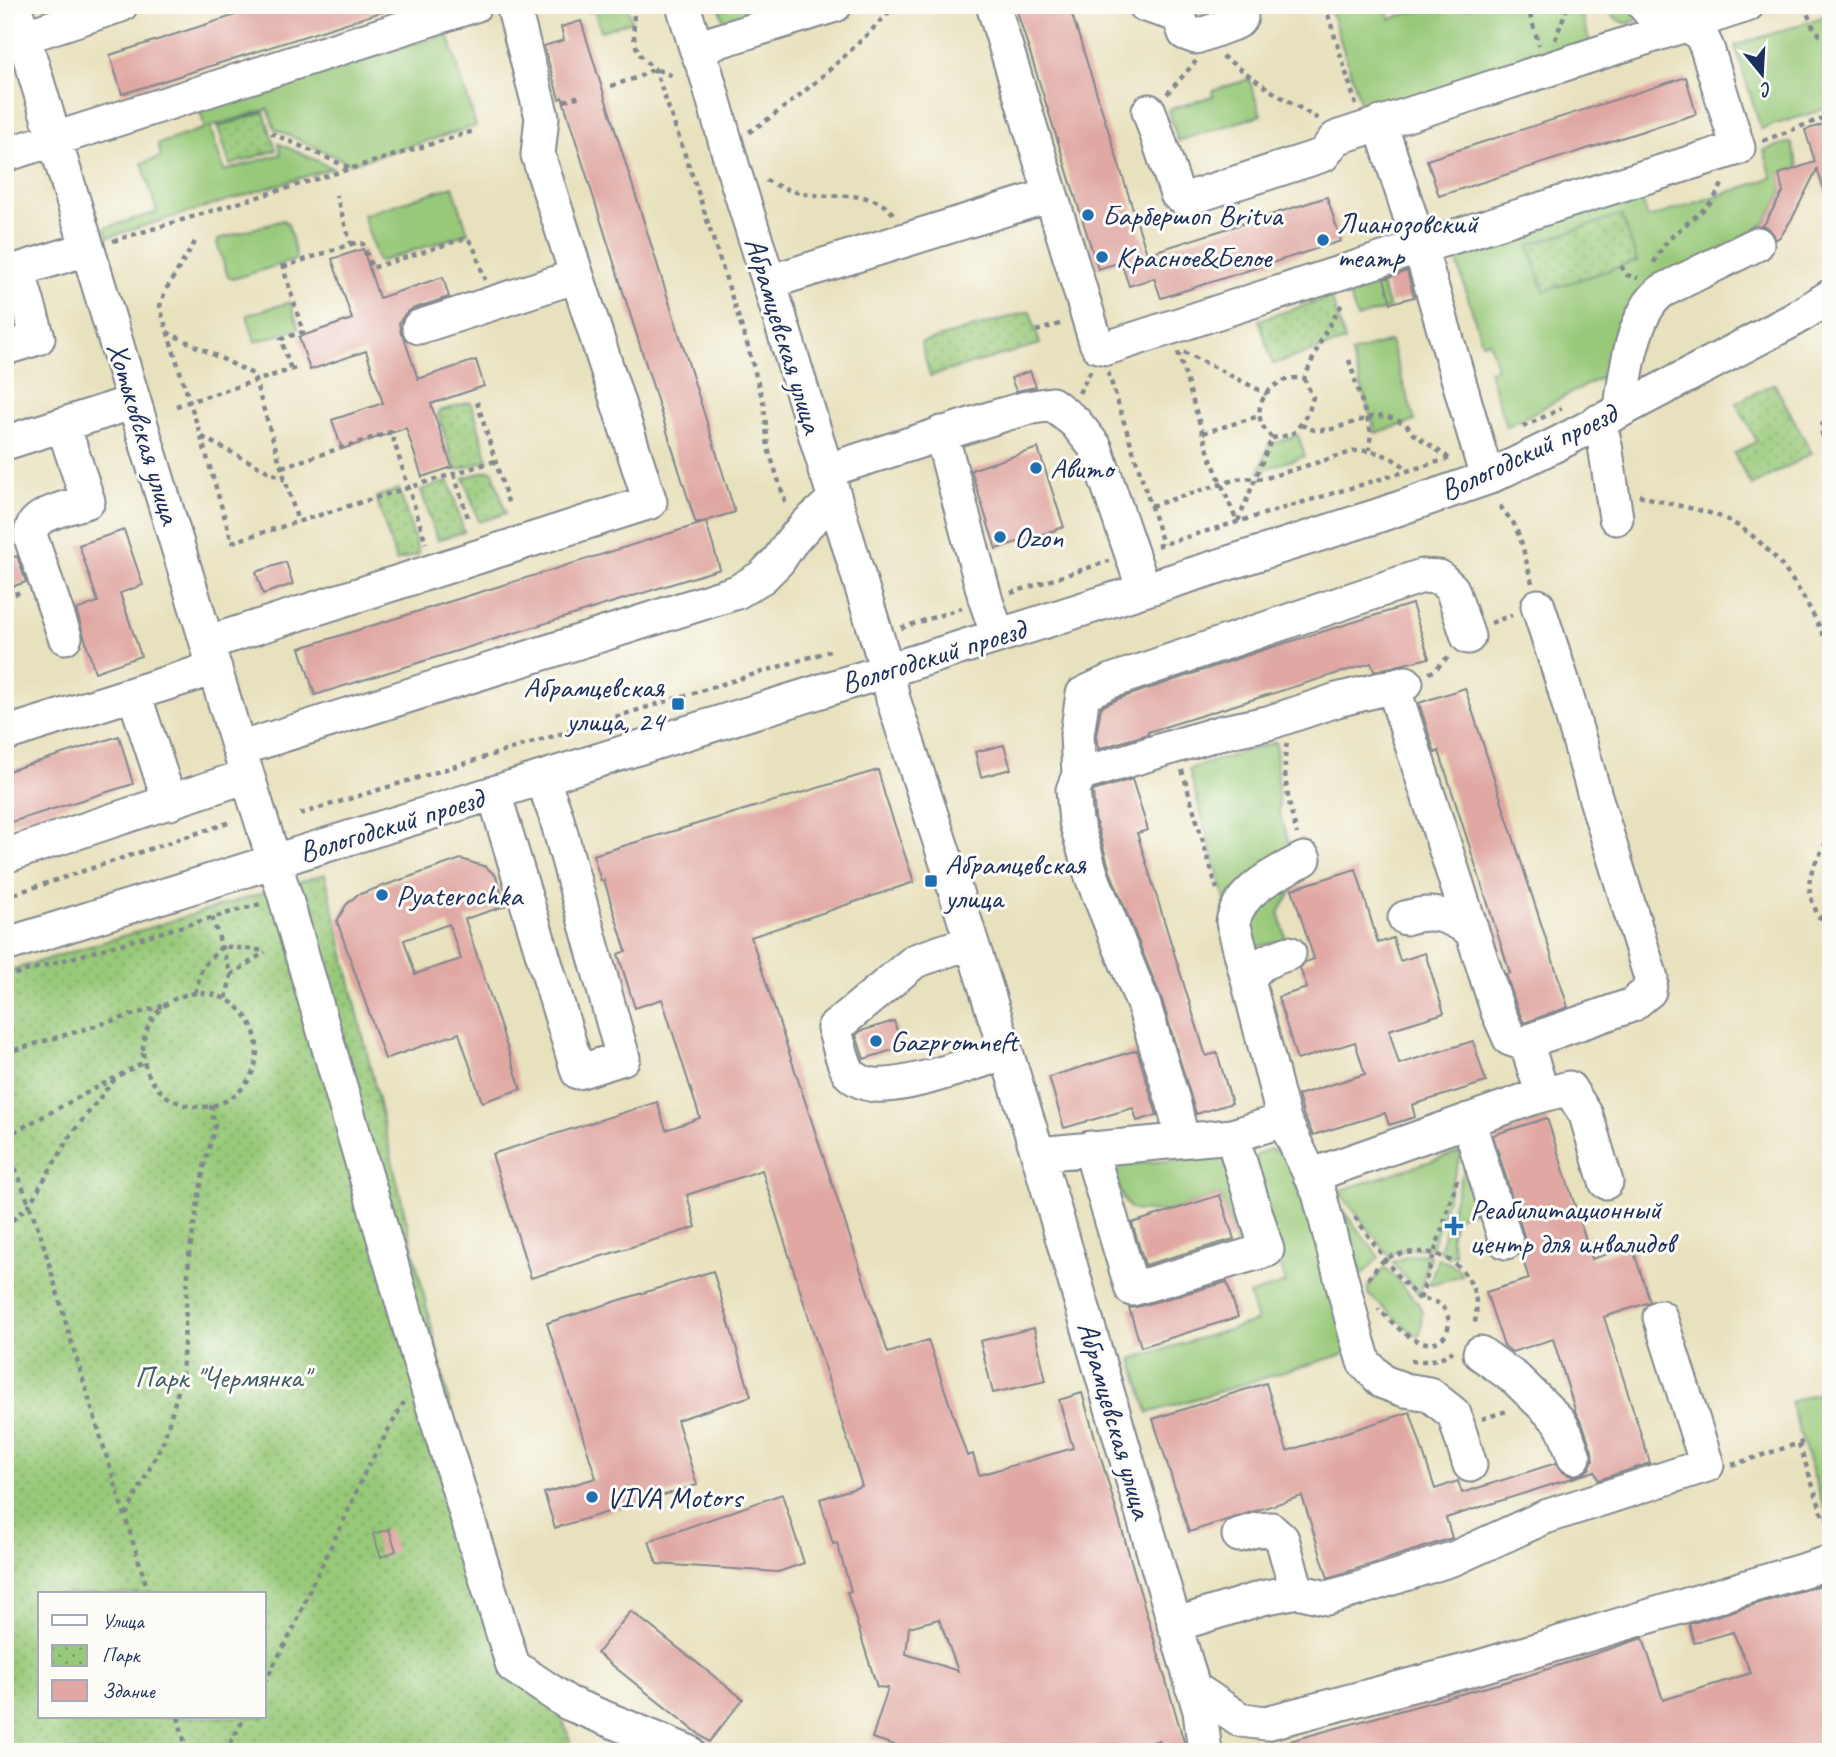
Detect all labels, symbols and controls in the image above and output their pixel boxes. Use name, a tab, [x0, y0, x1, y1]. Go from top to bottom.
north arrow	[1728, 38, 1798, 108]
text: С	[1756, 76, 1775, 103]
place label: Барбершоп Britva	[1102, 196, 1284, 234]
place label: Лианозовский театр	[1337, 204, 1479, 276]
marker: Барбершоп Britva	[1080, 207, 1096, 223]
street label: Абрамцевская улица	[736, 232, 832, 439]
marker: Лианозовский театр	[1315, 232, 1331, 248]
place label: Красное&Белое	[1116, 238, 1274, 276]
marker: Красное&Белое	[1094, 249, 1110, 265]
street label: Хотьковская улица	[98, 338, 190, 530]
street label: Вологодский проезд	[1434, 394, 1625, 509]
place label: Авито	[1050, 449, 1116, 487]
marker: Авито	[1028, 460, 1044, 476]
place label: Ozon	[1014, 518, 1064, 556]
marker: Ozon	[992, 529, 1008, 545]
street label: Вологодский проезд	[836, 609, 1032, 702]
place label: Абрамцевская улица, 24	[523, 668, 666, 740]
marker: Абрамцевская улица, 24	[670, 696, 686, 712]
street label: Вологодский проезд	[294, 778, 490, 871]
place label: Абрамцевская улица	[943, 845, 1087, 917]
marker: Абрамцевская улица	[923, 873, 939, 889]
place label: Pyaterochka	[396, 876, 524, 914]
marker: Pyaterochka	[374, 887, 390, 903]
place label: Gazpromneft	[890, 1022, 1020, 1060]
marker: Gazpromneft	[868, 1033, 884, 1049]
place label: Реабилитационный центр для инвалидов	[1470, 1190, 1679, 1262]
marker: Реабилитационный центр для инвалидов	[1444, 1216, 1464, 1236]
street label: Абрамцевская улица	[1069, 1317, 1162, 1525]
park label: Парк "Чермянка"	[135, 1358, 315, 1396]
place label: VIVA Motors	[606, 1478, 745, 1516]
marker: VIVA Motors	[584, 1489, 600, 1505]
legend	[38, 1592, 266, 1718]
text: Улица	[102, 1608, 145, 1634]
text: Парк	[102, 1642, 142, 1668]
text: Здание	[102, 1678, 156, 1704]

